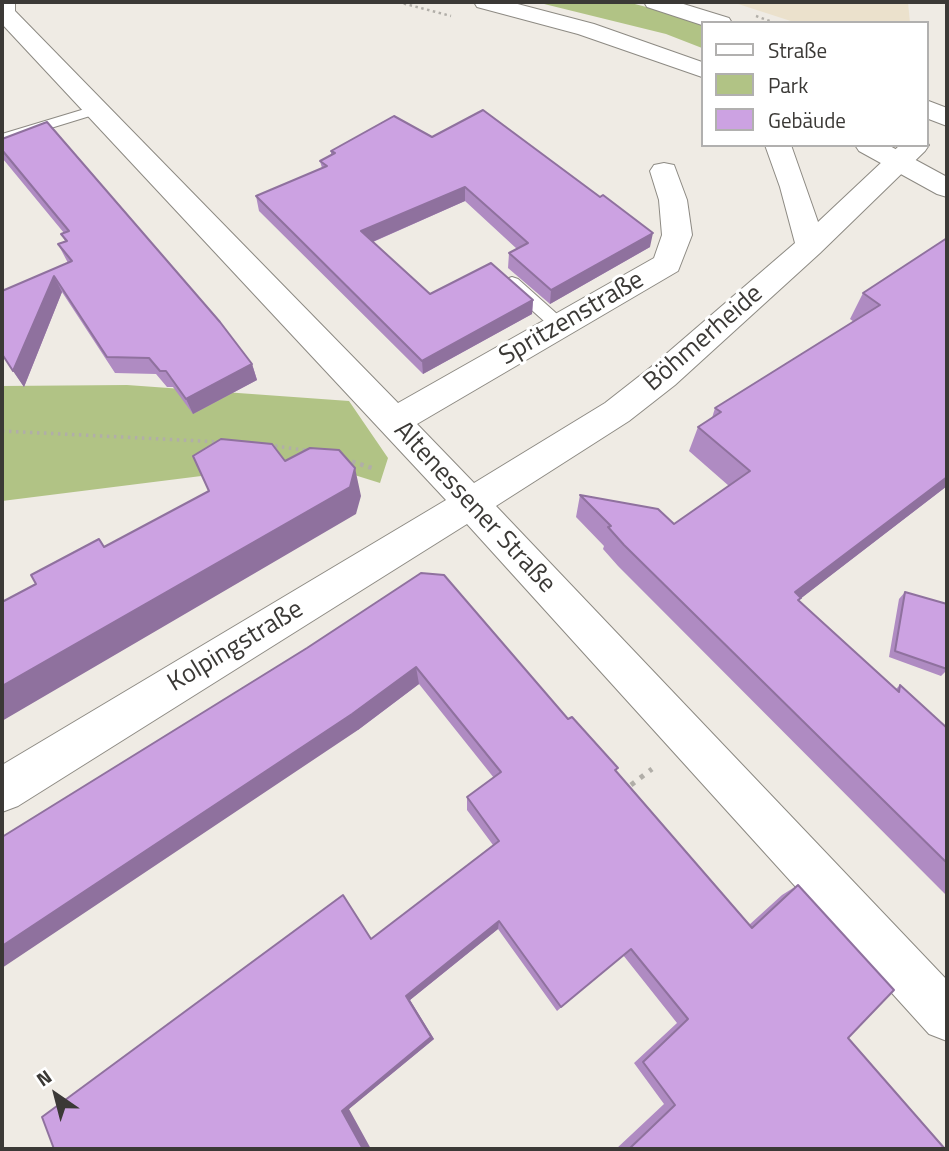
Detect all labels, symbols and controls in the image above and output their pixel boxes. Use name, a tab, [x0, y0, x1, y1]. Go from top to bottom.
legend	[701, 21, 928, 147]
text: Straße	[768, 34, 827, 66]
text: Park	[768, 69, 808, 101]
text: Gebäude	[768, 104, 846, 136]
street label: Spritzenstraße	[494, 265, 650, 373]
street label: Böhmerheide	[638, 279, 770, 399]
street label: Altenessener Straße	[387, 416, 561, 600]
street label: Kolpingstraße	[163, 594, 309, 700]
north arrow	[21, 1060, 91, 1130]
text: N	[30, 1062, 57, 1093]

